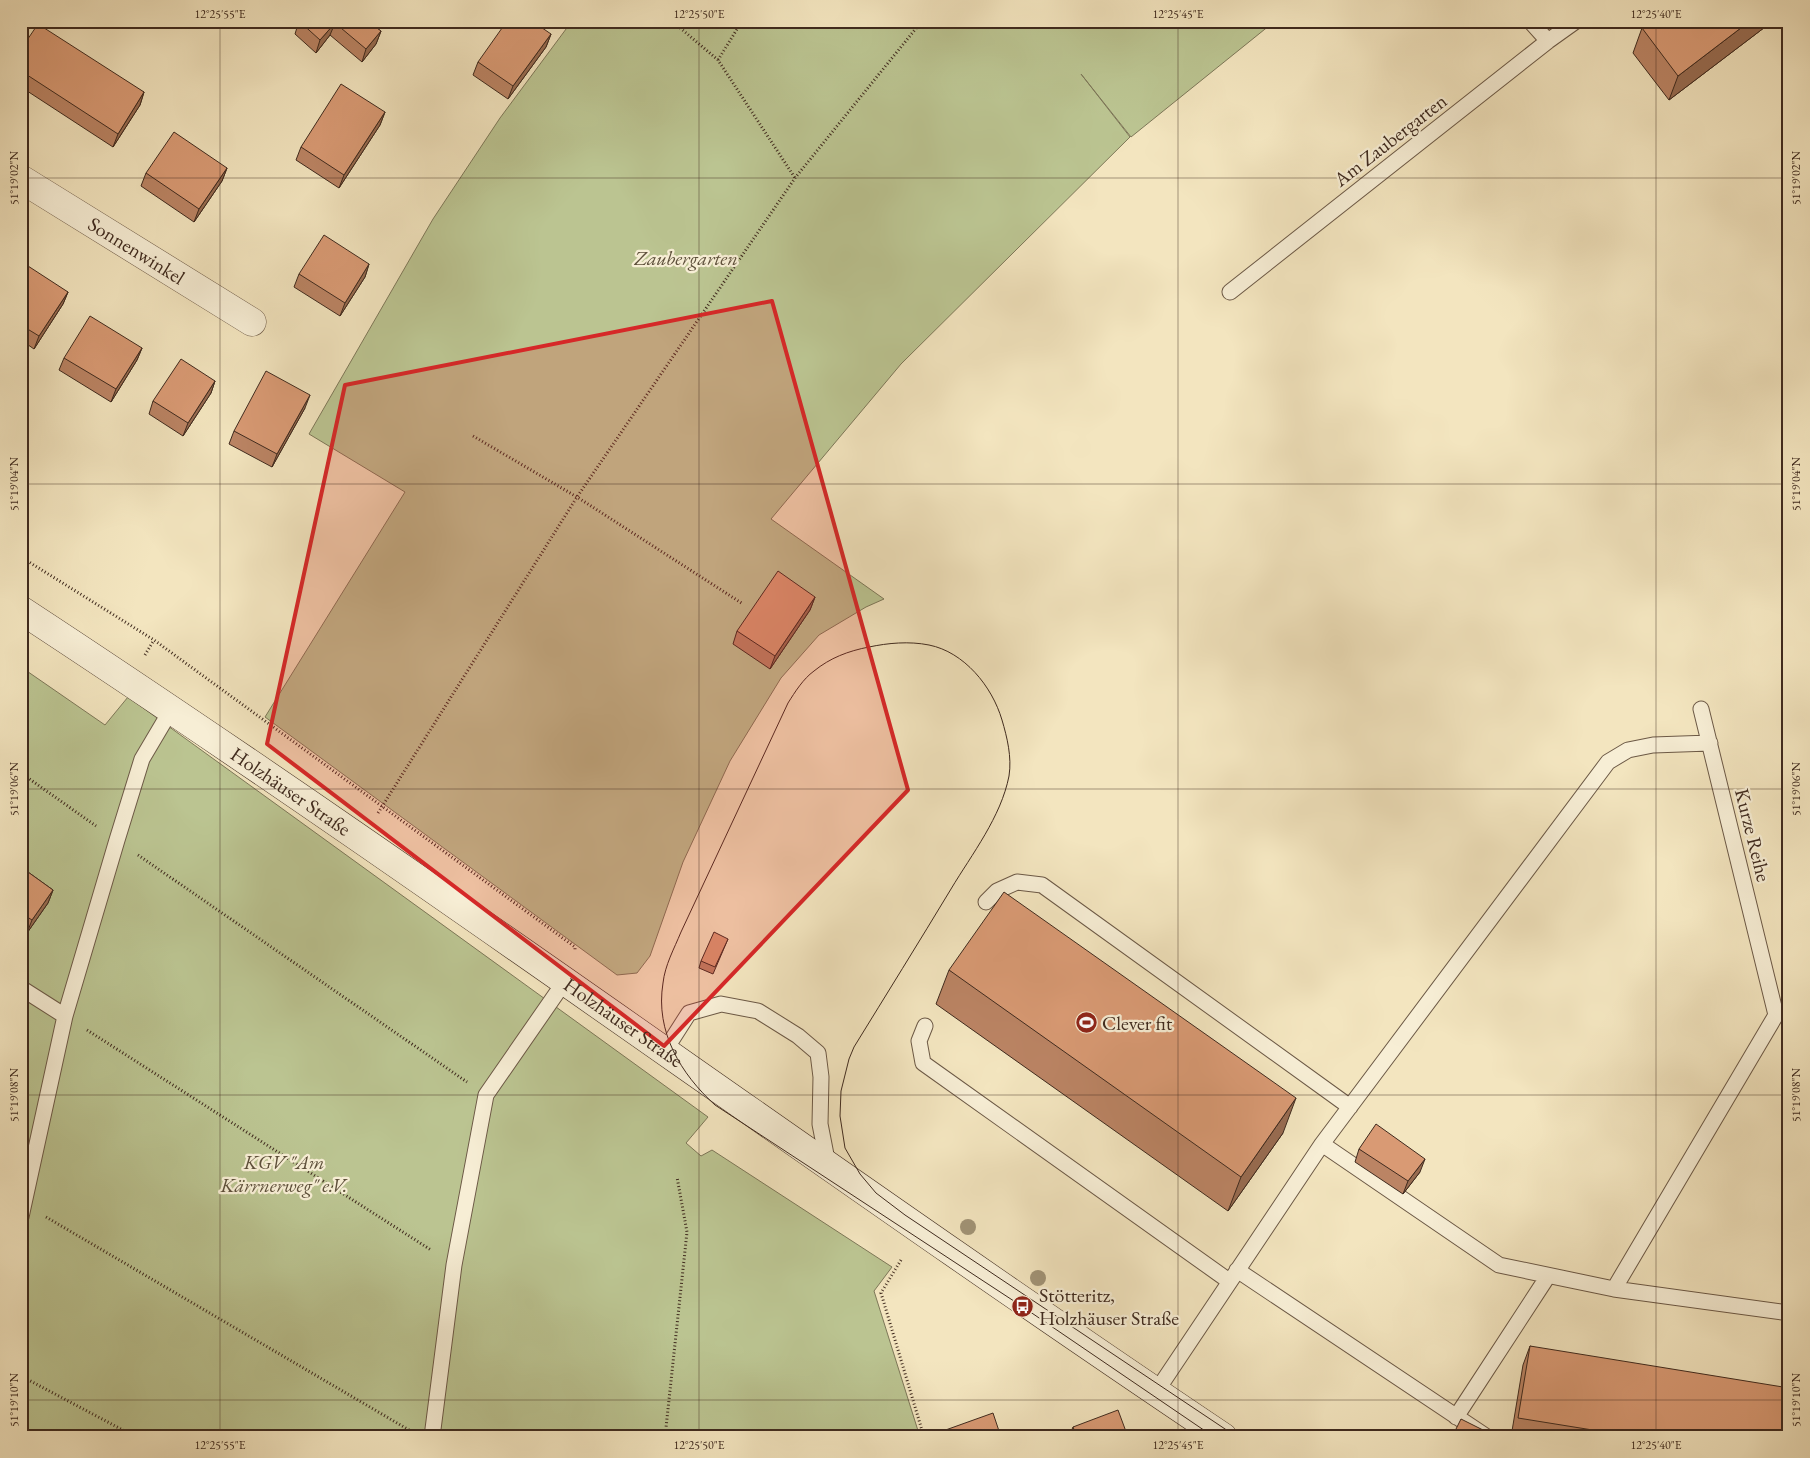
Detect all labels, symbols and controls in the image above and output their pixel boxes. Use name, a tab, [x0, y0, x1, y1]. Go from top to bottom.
text: 12°25'55"E	[194, 6, 246, 22]
text: 12°25'50"E	[673, 6, 725, 22]
text: 12°25'45"E	[1152, 6, 1204, 22]
text: 12°25'40"E	[1630, 6, 1682, 22]
street label: Am Zaubergarten	[1327, 87, 1452, 193]
text: 51°19'02"N	[6, 151, 22, 205]
text: 51°19'02"N	[1788, 151, 1804, 205]
street label: Sonnenwinkel	[83, 211, 190, 291]
park label: Zaubergarten	[633, 245, 738, 271]
text: 51°19'04"N	[6, 457, 22, 511]
text: 51°19'04"N	[1788, 457, 1804, 511]
street label: Holzhäuser Straße	[226, 741, 356, 842]
text: 51°19'06"N	[6, 762, 22, 816]
text: 51°19'06"N	[1788, 762, 1804, 816]
street label: Kurze Reihe	[1729, 786, 1777, 885]
street label: Holzhäuser Straße	[559, 971, 688, 1073]
place label: Clever fit	[1102, 1010, 1173, 1036]
sports icon: Clever fit	[1074, 1011, 1098, 1035]
text: 51°19'08"N	[6, 1068, 22, 1122]
text: 51°19'08"N	[1788, 1068, 1804, 1122]
park label: KGV "Am Kärrnerweg" e.V.	[220, 1149, 348, 1198]
place label: Stötteritz, Holzhäuser Straße	[1039, 1282, 1179, 1331]
bus stop icon: Stötteritz, Holzhäuser Straße	[1011, 1295, 1035, 1319]
text: 51°19'10"N	[6, 1373, 22, 1427]
text: 51°19'10"N	[1788, 1373, 1804, 1427]
text: 12°25'55"E	[194, 1437, 246, 1453]
text: 12°25'50"E	[673, 1437, 725, 1453]
text: 12°25'45"E	[1152, 1437, 1204, 1453]
text: 12°25'40"E	[1630, 1437, 1682, 1453]

